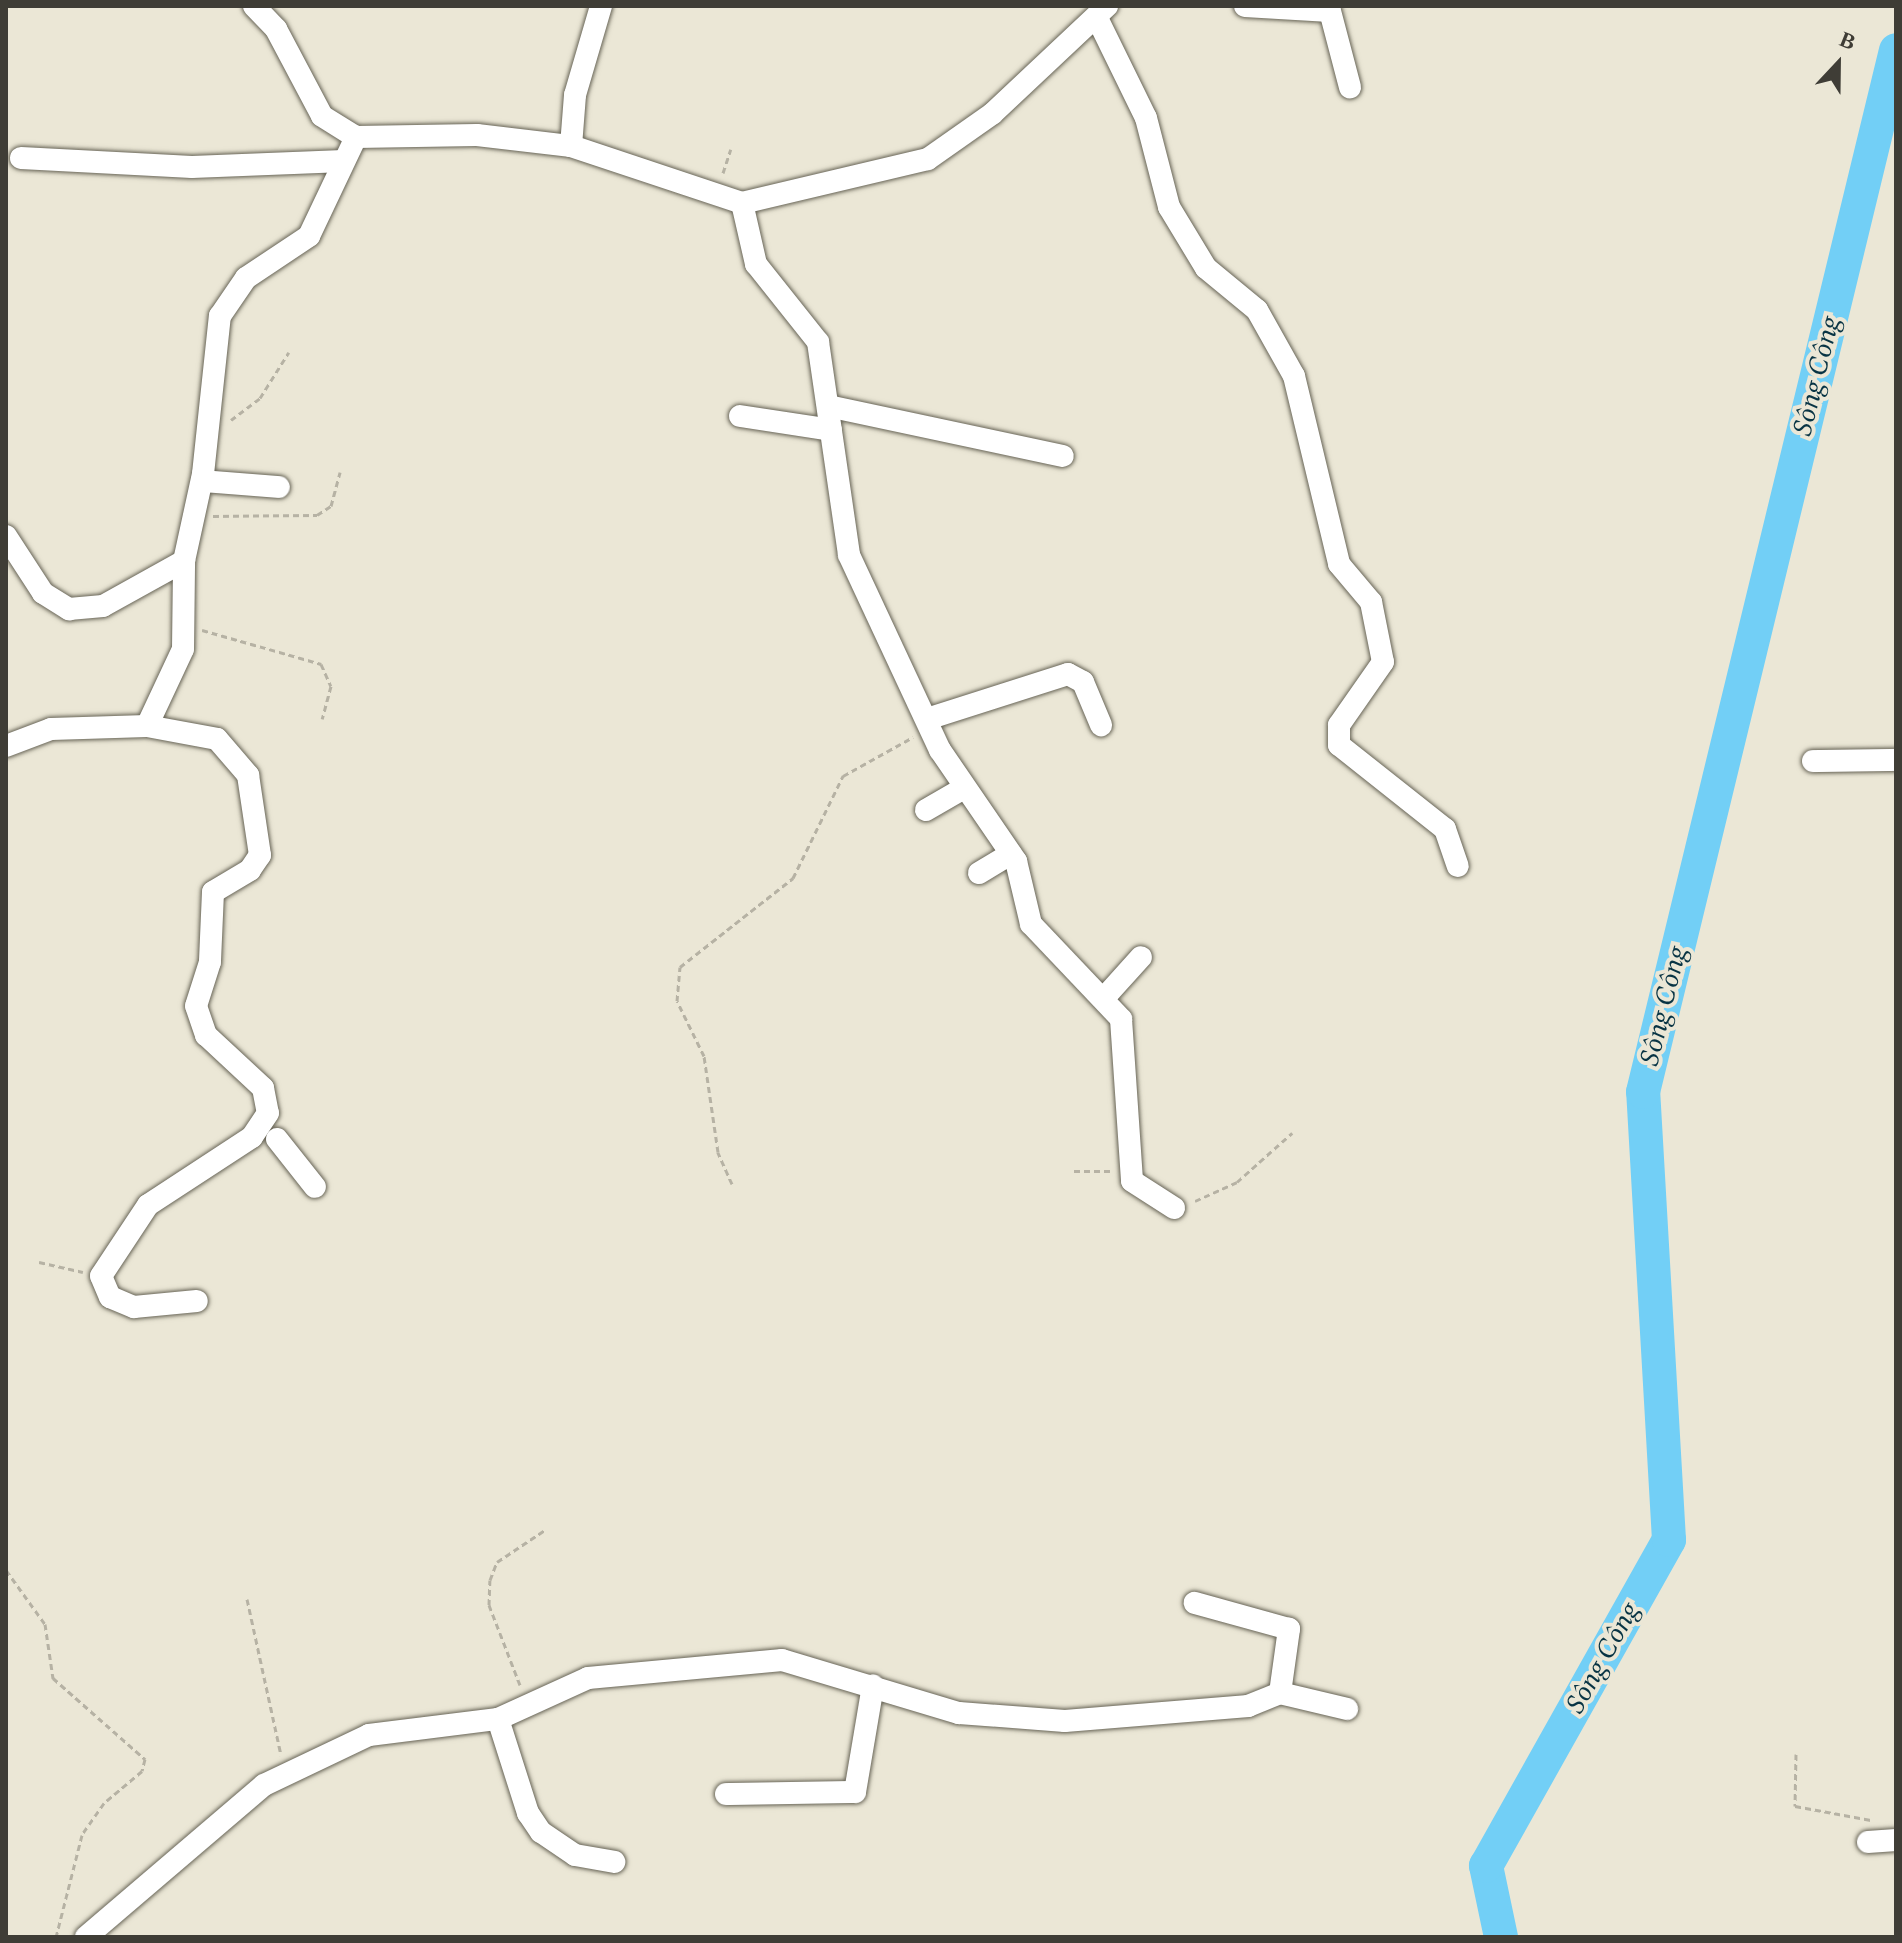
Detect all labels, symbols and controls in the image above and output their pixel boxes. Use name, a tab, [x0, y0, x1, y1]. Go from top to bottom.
text: B	[1834, 23, 1861, 59]
north arrow	[1798, 24, 1878, 104]
water label: Sông Công	[1786, 313, 1848, 439]
water label: Sông Công	[1633, 943, 1695, 1069]
water label: Sông Công	[1559, 1597, 1647, 1719]

